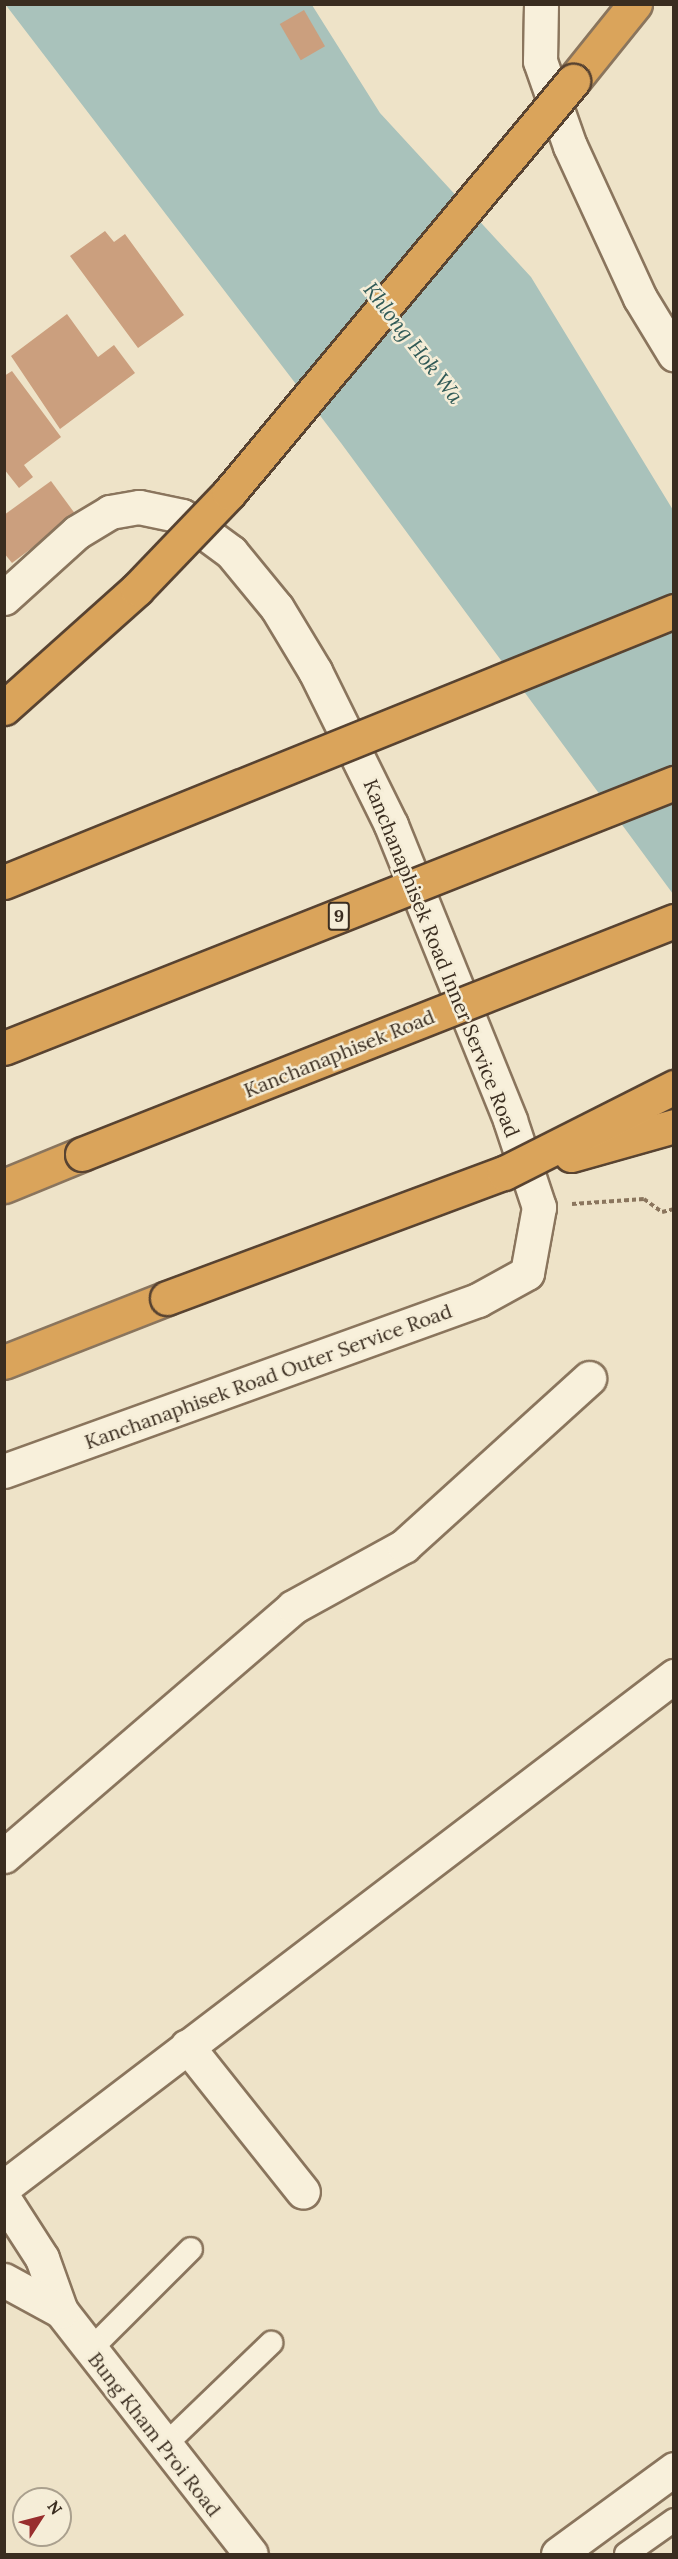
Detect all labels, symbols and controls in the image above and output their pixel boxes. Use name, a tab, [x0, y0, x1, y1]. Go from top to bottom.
water label: Khlong Hok Wa	[358, 278, 468, 408]
street label: Kanchanaphisek Road Inner Service Road	[359, 775, 525, 1141]
road number: 9	[327, 901, 351, 931]
street label: Kanchanaphisek Road	[240, 1004, 438, 1102]
street label: Kanchanaphisek Road Outer Service Road	[81, 1298, 455, 1454]
street label: Bung Kham Proi Road	[84, 2347, 226, 2521]
north arrow	[12, 2487, 72, 2547]
text: N	[43, 2497, 67, 2518]

